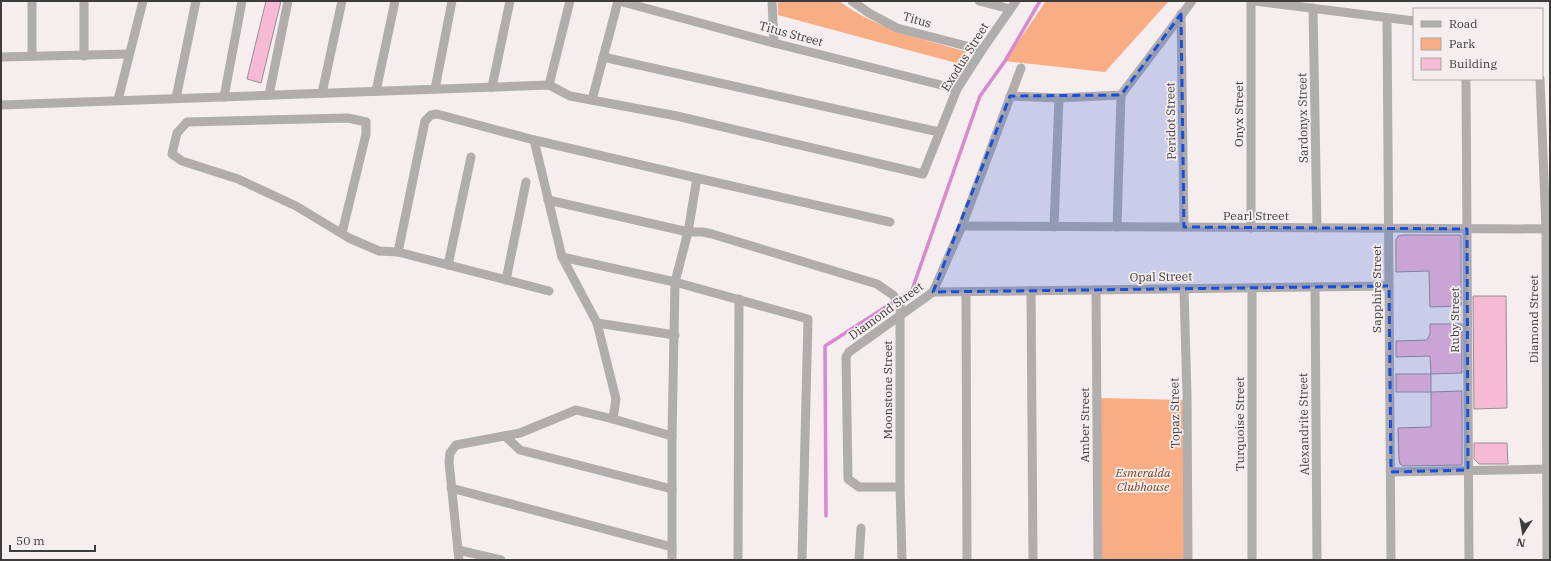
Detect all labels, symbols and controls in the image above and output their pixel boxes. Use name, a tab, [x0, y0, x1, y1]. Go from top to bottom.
street label: Titus	[901, 8, 933, 31]
legend	[1413, 8, 1543, 80]
text: Road	[1449, 16, 1478, 31]
street label: Titus Street	[757, 18, 825, 49]
street label: Exodus Street	[937, 20, 992, 94]
text: Park	[1449, 36, 1475, 51]
text: Building	[1449, 56, 1497, 71]
street label: Sardonyx Street	[1294, 73, 1311, 163]
street label: Onyx Street	[1231, 81, 1246, 147]
street label: Peridot Street	[1162, 82, 1179, 160]
street label: Pearl Street	[1223, 208, 1289, 223]
street label: Sapphire Street	[1369, 245, 1384, 333]
street label: Opal Street	[1130, 268, 1192, 285]
street label: Diamond Street	[1526, 275, 1541, 363]
street label: Diamond Street	[846, 279, 926, 343]
street label: Ruby Street	[1447, 287, 1462, 353]
street label: Moonstone Street	[880, 340, 895, 440]
street label: Alexandrite Street	[1295, 373, 1312, 475]
street label: Turquoise Street	[1232, 377, 1247, 471]
street label: Topaz Street	[1166, 378, 1183, 448]
street label: Amber Street	[1077, 387, 1092, 463]
park label: Esmeralda Clubhouse	[1115, 465, 1171, 494]
north arrow	[1503, 513, 1543, 553]
scale bar	[10, 527, 95, 553]
text: 50 m	[16, 533, 45, 548]
text: N	[1515, 535, 1527, 551]

